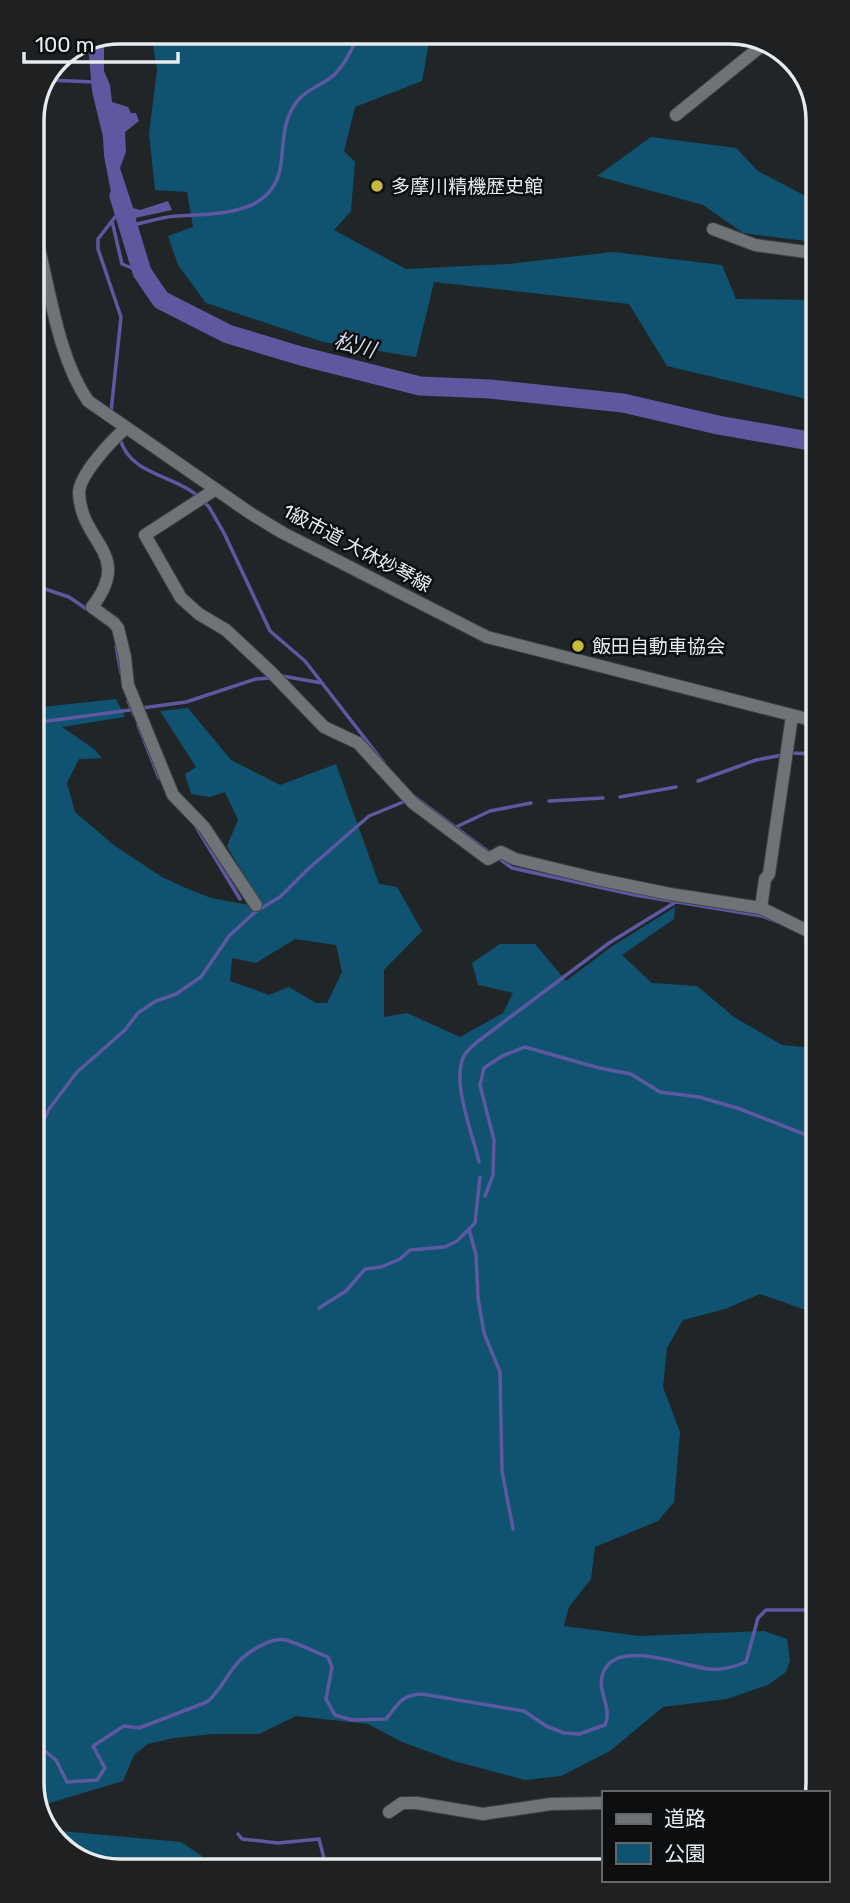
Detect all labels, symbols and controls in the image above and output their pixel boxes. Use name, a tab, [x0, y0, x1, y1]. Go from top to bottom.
scale bar	[24, 21, 178, 65]
text: 100 m	[35, 32, 94, 57]
place label: 多摩川精機歴史館	[391, 175, 543, 198]
marker: 多摩川精機歴史館	[369, 178, 385, 194]
water label: 松川	[331, 327, 380, 363]
street label: 1級市道 大休妙琴線	[279, 499, 435, 597]
place label: 飯田自動車協会	[592, 635, 725, 658]
marker: 飯田自動車協会	[570, 638, 586, 654]
legend	[602, 1791, 829, 1882]
text: 道路	[664, 1806, 706, 1831]
text: 公園	[664, 1841, 706, 1866]

